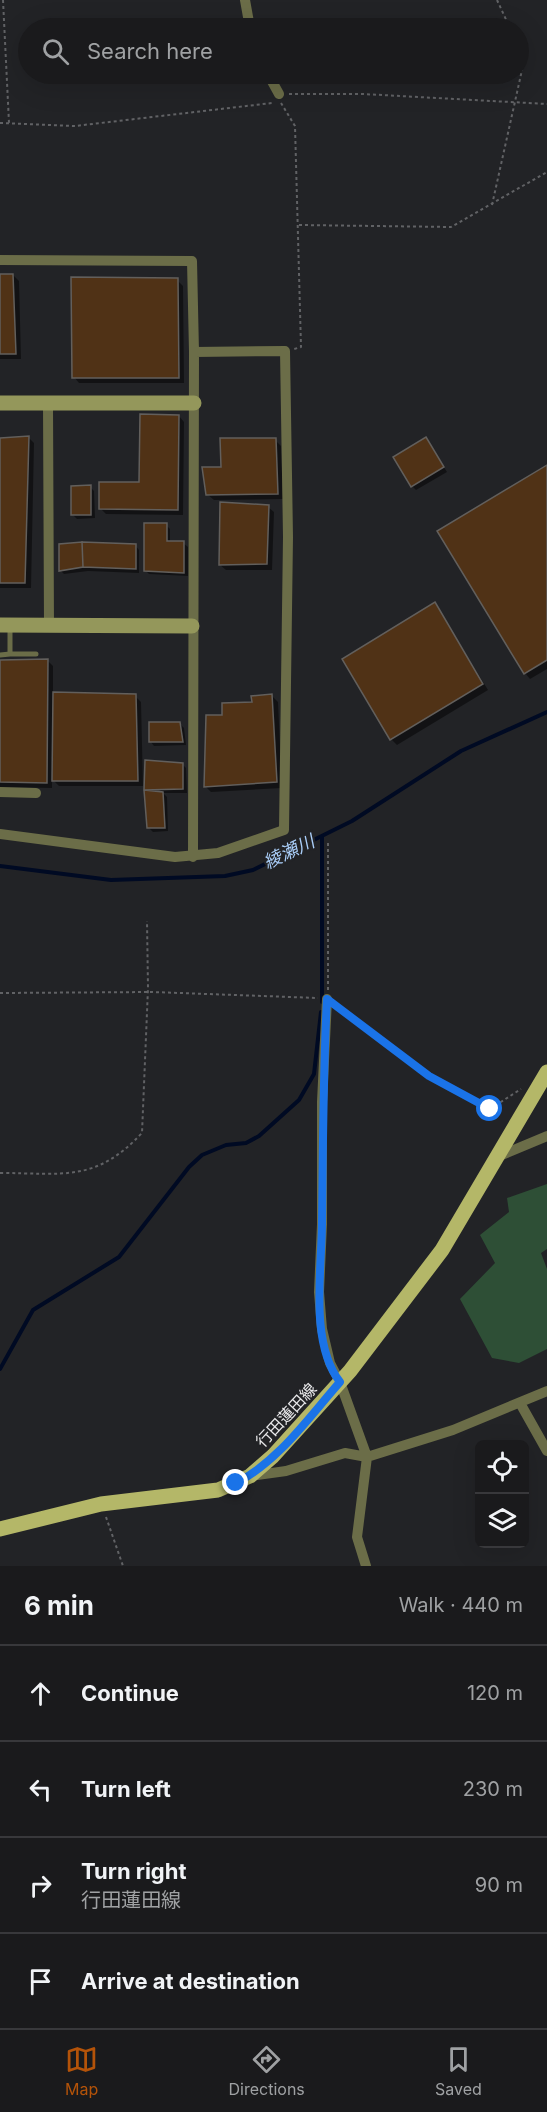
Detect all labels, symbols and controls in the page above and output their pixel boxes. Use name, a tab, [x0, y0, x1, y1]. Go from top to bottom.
search box	[18, 18, 529, 84]
icon: search	[39, 35, 72, 68]
text: Search here	[87, 38, 213, 64]
water label: 綾瀬川	[260, 829, 319, 873]
route start	[476, 1095, 502, 1121]
street label: 行田蓮田線	[251, 1379, 321, 1451]
map controls	[475, 1440, 529, 1548]
button: locate	[475, 1440, 529, 1494]
route end	[222, 1469, 248, 1495]
button: layers	[475, 1494, 529, 1548]
text: 6 min	[24, 1590, 94, 1621]
text: Walk · 440 m	[399, 1593, 523, 1617]
icon: ahead	[24, 1677, 57, 1710]
text: Continue	[81, 1680, 179, 1706]
text: 120 m	[467, 1681, 523, 1705]
icon: left	[24, 1773, 57, 1806]
text: Turn left	[81, 1776, 171, 1802]
text: 230 m	[463, 1777, 523, 1801]
text: Turn right	[81, 1858, 187, 1884]
icon: right	[24, 1869, 57, 1902]
text: 90 m	[475, 1873, 523, 1897]
text: 行田蓮田線	[81, 1888, 181, 1912]
icon: arrive	[24, 1965, 57, 1998]
text: Arrive at destination	[81, 1968, 300, 1994]
tab: Map	[65, 2043, 98, 2099]
tab: Directions	[229, 2043, 305, 2099]
tab: Saved	[435, 2043, 482, 2099]

